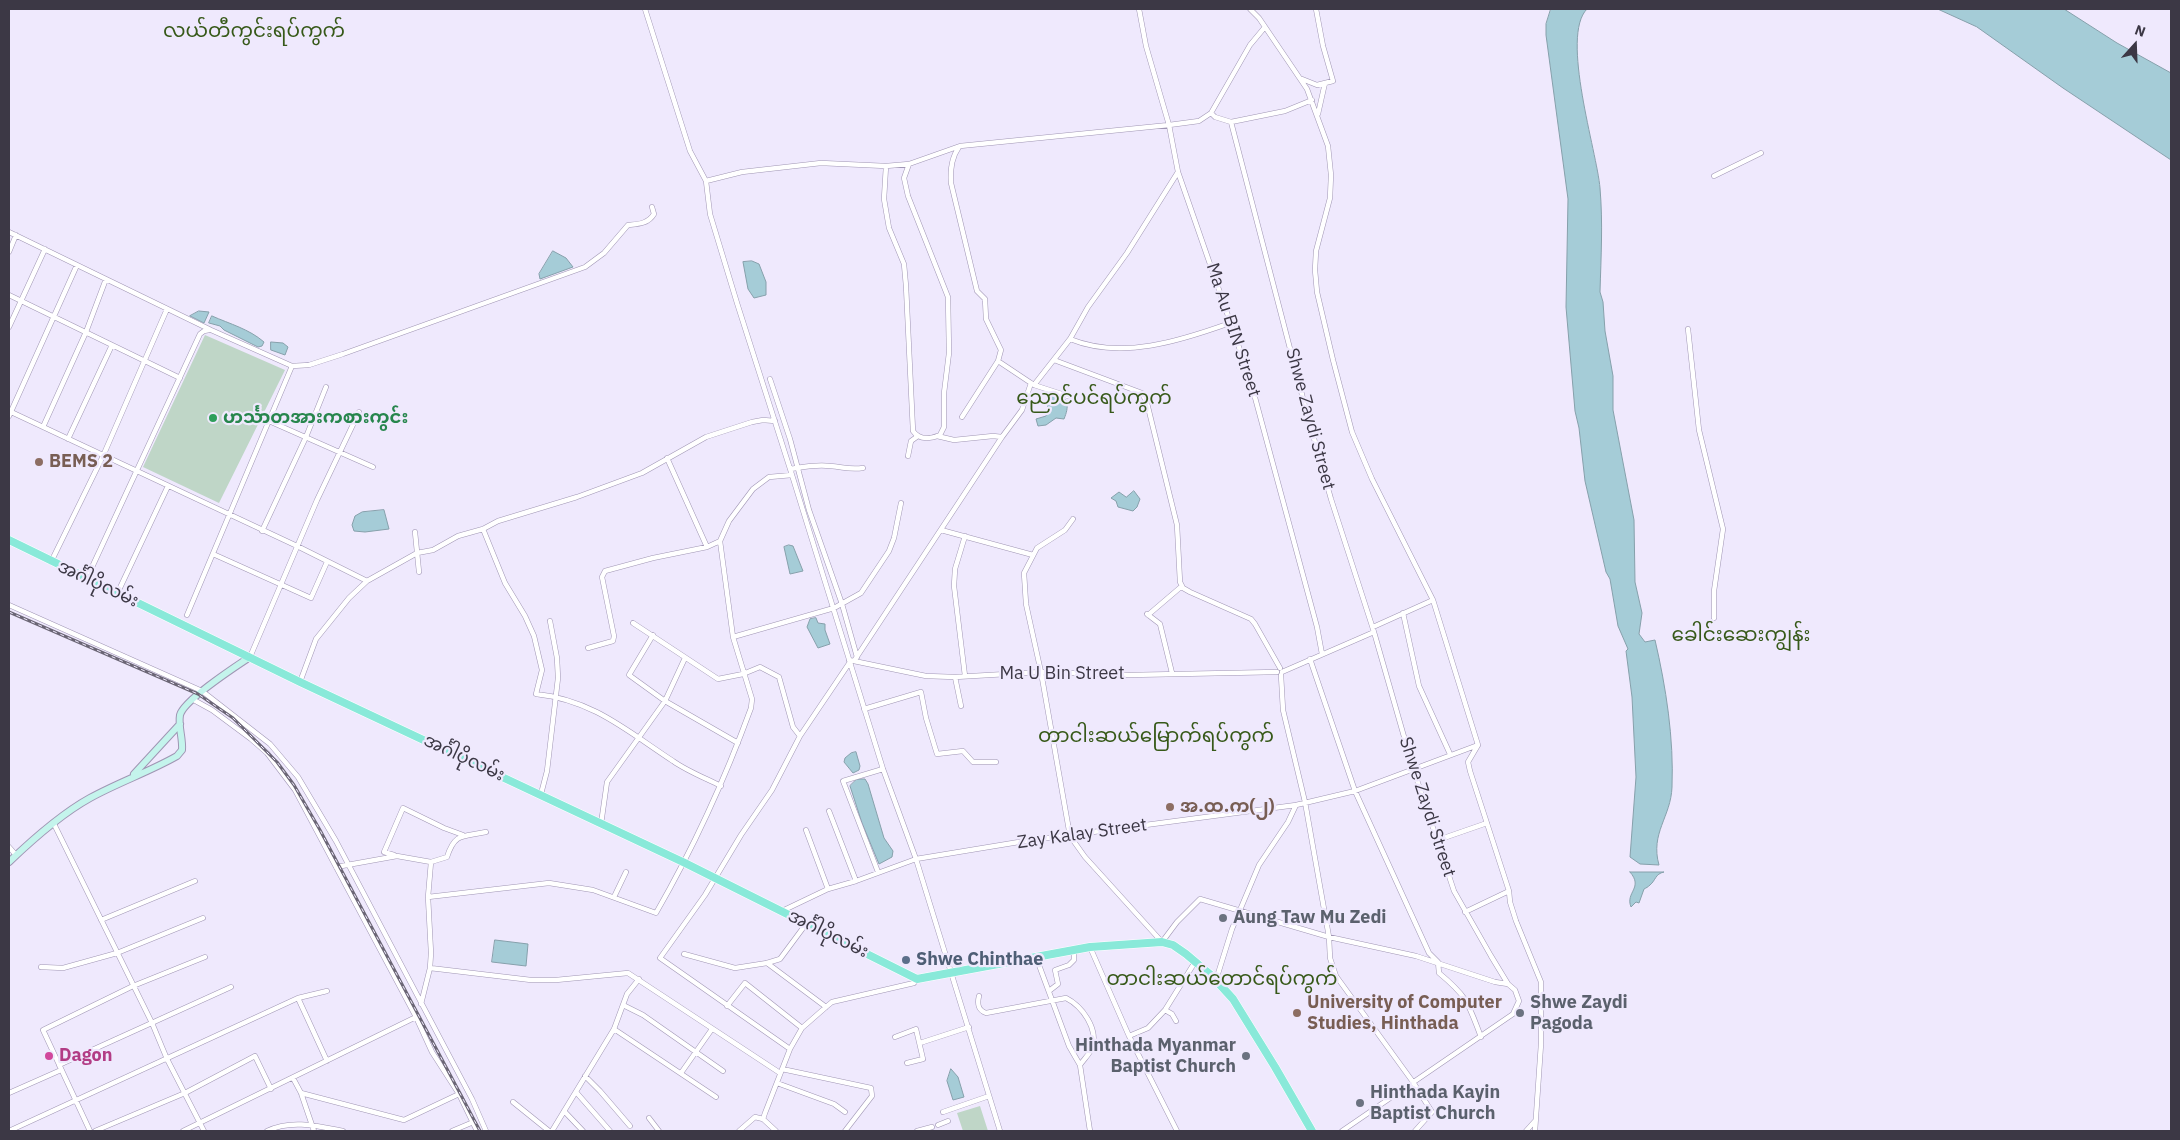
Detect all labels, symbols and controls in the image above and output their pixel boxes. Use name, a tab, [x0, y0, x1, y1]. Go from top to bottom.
district label: လယ်တီကွင်းရပ်ကွက်	[163, 19, 345, 43]
north arrow	[2110, 20, 2160, 70]
text: N	[2132, 21, 2148, 41]
street label: Ma Au BIN Street	[1201, 260, 1265, 400]
street label: Shwe Zaydi Street	[1281, 346, 1339, 492]
district label: ညောင်ပင်ရပ်ကွက်	[1016, 386, 1172, 410]
place label: ဟင်္သာတအားကစားကွင်း	[223, 407, 408, 429]
marker: ဟင်္သာတအားကစားကွင်း	[207, 412, 219, 424]
place label: BEMS 2	[49, 451, 113, 473]
marker: BEMS 2	[33, 456, 45, 468]
street label: အင်္ဂါပိုလမ်း	[54, 556, 142, 612]
district label: ခေါင်းဆေးကျွန်း	[1672, 623, 1810, 647]
street label: Ma U Bin Street	[999, 663, 1125, 685]
district label: တာငါးဆယ်မြောက်ရပ်ကွက်	[1038, 724, 1274, 748]
street label: အင်္ဂါပိုလမ်း	[420, 730, 508, 786]
street label: Shwe Zaydi Street	[1394, 734, 1460, 880]
place label: အ.ထ.က(၂)	[1180, 796, 1275, 818]
marker: အ.ထ.က(၂)	[1164, 801, 1176, 813]
street label: Zay Kalay Street	[1016, 814, 1148, 854]
street label: အင်္ဂါပိုလမ်း	[784, 905, 872, 963]
place label: Aung Taw Mu Zedi	[1233, 907, 1387, 929]
marker: Aung Taw Mu Zedi	[1217, 912, 1229, 924]
place label: Shwe Chinthae	[916, 949, 1043, 971]
marker: Shwe Chinthae	[900, 954, 912, 966]
district label: တာငါးဆယ်တောင်ရပ်ကွက်	[1106, 967, 1338, 991]
place label: University of Computer Studies, Hinthada	[1307, 992, 1502, 1034]
place label: Shwe Zaydi Pagoda	[1530, 992, 1628, 1034]
marker: University of Computer Studies, Hinthada	[1291, 1007, 1303, 1019]
marker: Shwe Zaydi Pagoda	[1514, 1007, 1526, 1019]
place label: Hinthada Myanmar Baptist Church	[1075, 1035, 1236, 1078]
place label: Dagon	[59, 1045, 112, 1067]
marker: Dagon	[43, 1050, 55, 1062]
marker: Hinthada Myanmar Baptist Church	[1240, 1050, 1252, 1062]
place label: Hinthada Kayin Baptist Church	[1370, 1082, 1500, 1124]
marker: Hinthada Kayin Baptist Church	[1354, 1097, 1366, 1109]

